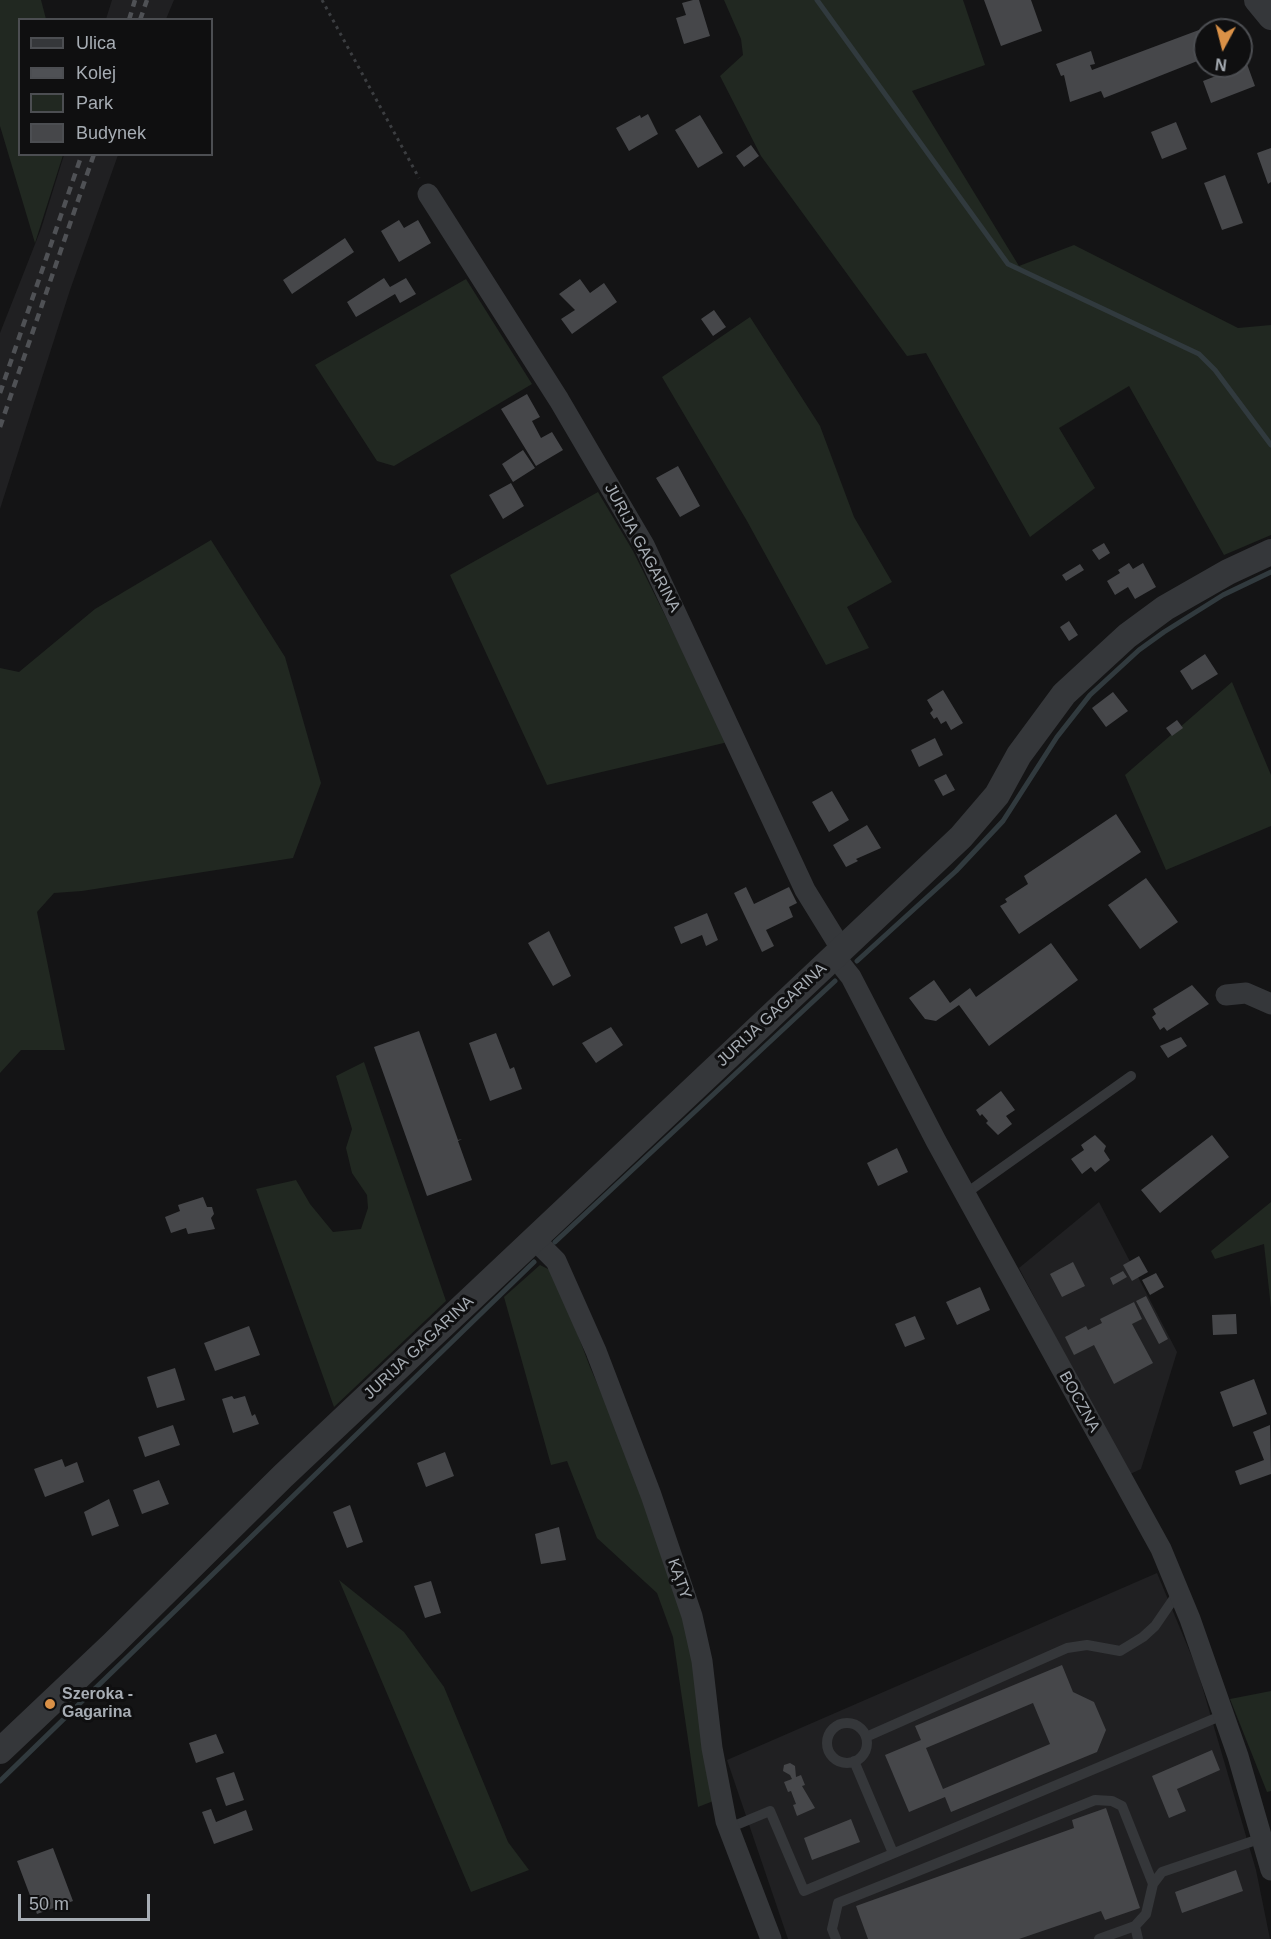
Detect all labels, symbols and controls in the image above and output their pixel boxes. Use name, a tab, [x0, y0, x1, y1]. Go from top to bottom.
legend	[18, 18, 213, 156]
north arrow	[1193, 18, 1253, 78]
text: Ulica	[76, 33, 116, 53]
text: N	[1214, 55, 1228, 74]
text: Kolej	[76, 63, 116, 83]
text: Park	[76, 93, 113, 113]
text: Budynek	[76, 123, 146, 143]
street label: JURIJA GAGARINA	[600, 480, 684, 616]
street label: JURIJA GAGARINA	[713, 959, 831, 1071]
street label: JURIJA GAGARINA	[360, 1292, 478, 1404]
street label: BOCZNA	[1054, 1368, 1104, 1436]
street label: KĄTY	[663, 1556, 695, 1602]
place label: Szeroka - Gagarina	[62, 1685, 133, 1723]
marker: Szeroka - Gagarina	[43, 1697, 57, 1711]
scale bar	[21, 1882, 153, 1920]
text: 50 m	[29, 1894, 69, 1914]

